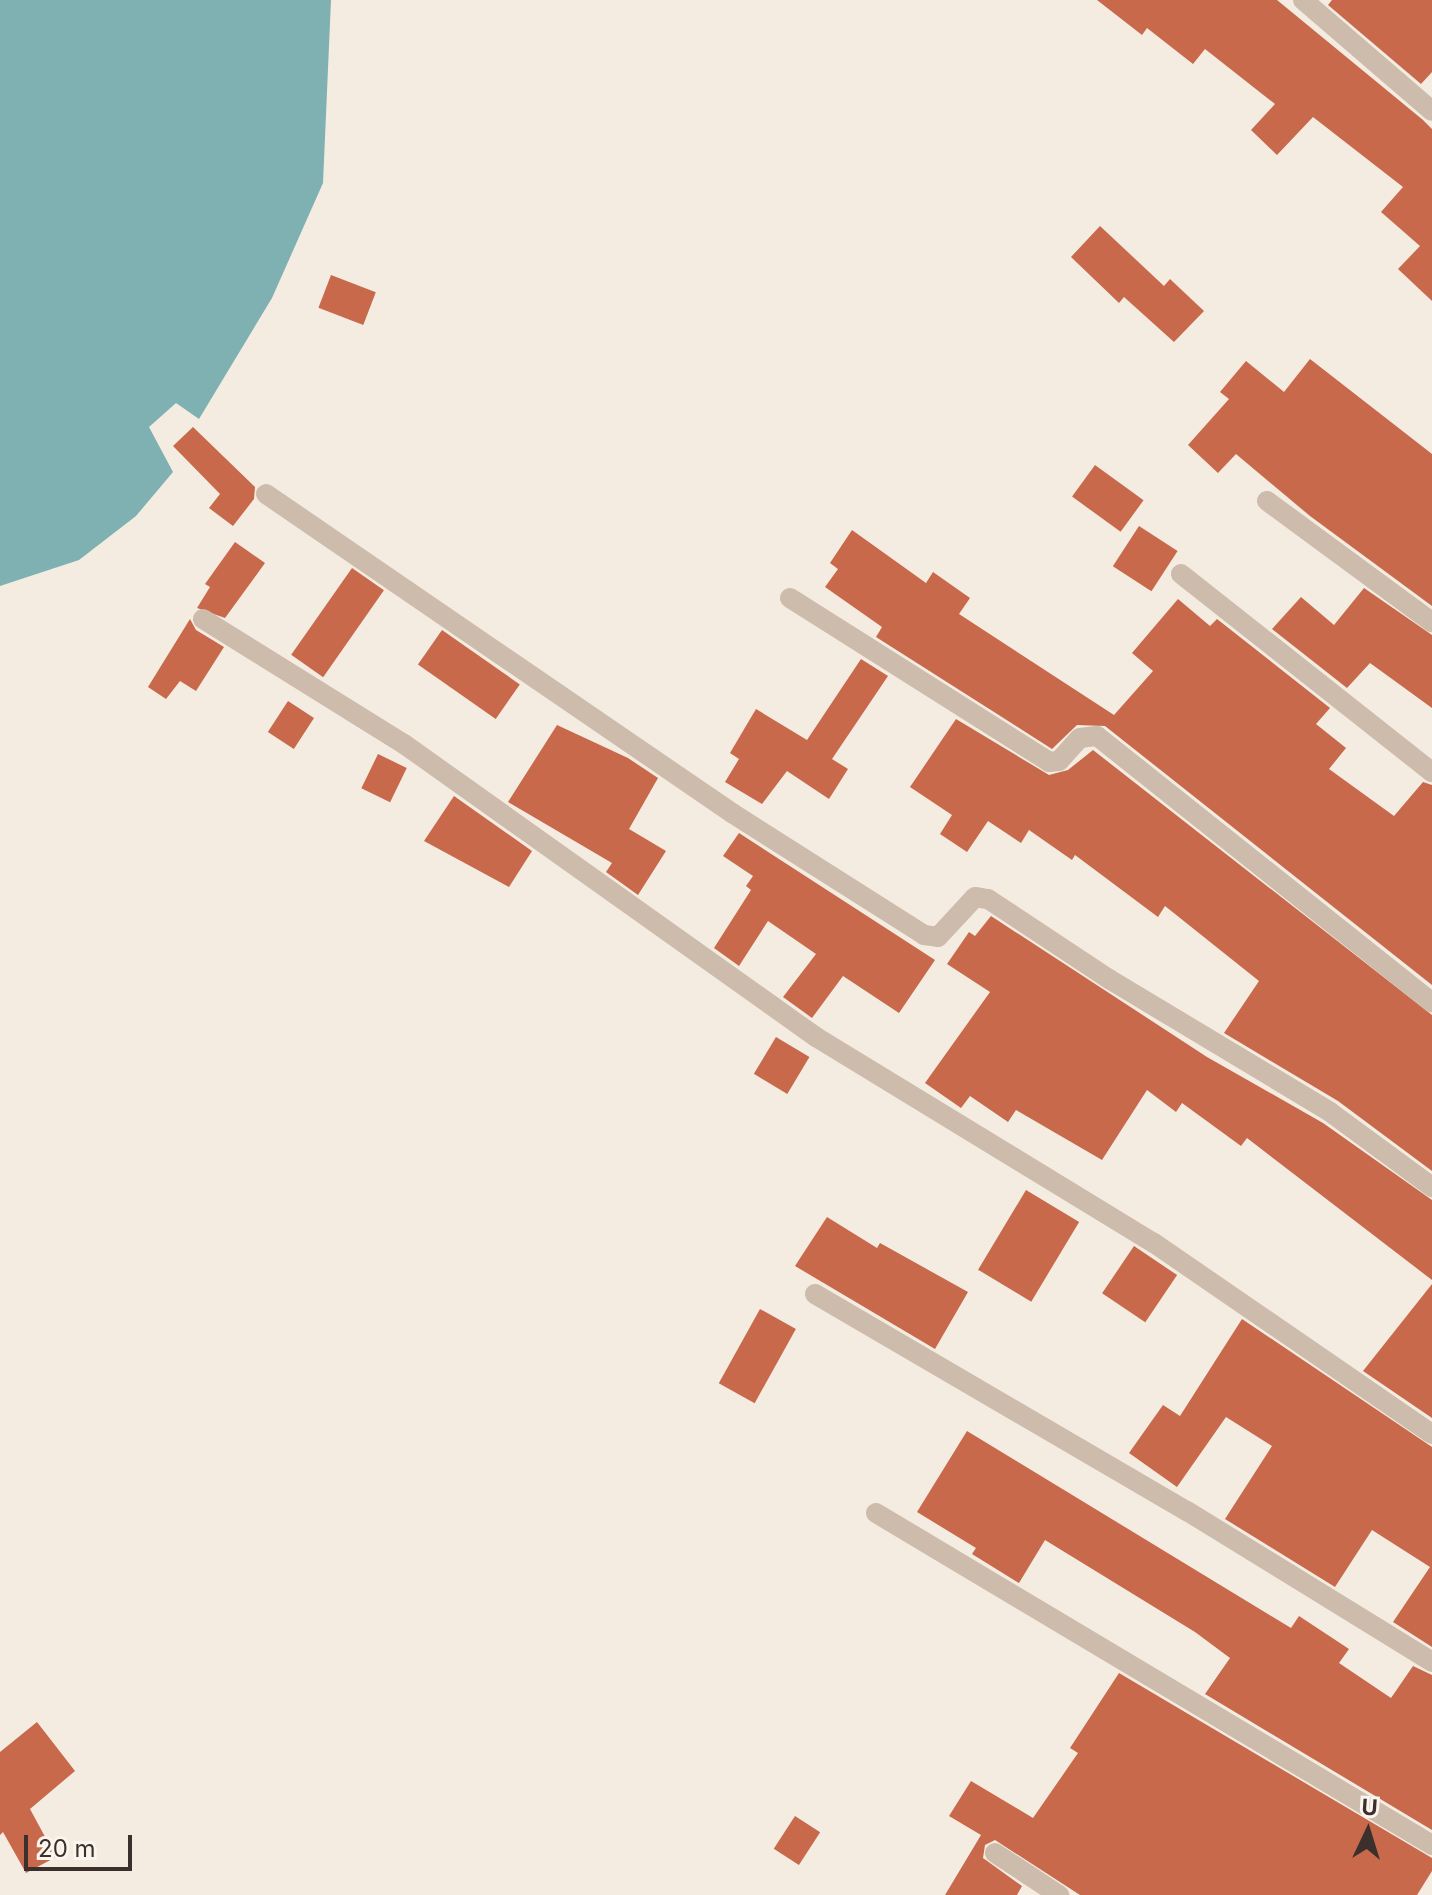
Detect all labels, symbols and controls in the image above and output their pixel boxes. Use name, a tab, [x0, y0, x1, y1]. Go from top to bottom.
north arrow	[1328, 1791, 1408, 1871]
text: U	[1361, 1794, 1379, 1821]
scale bar	[28, 1819, 136, 1869]
text: 20 m	[38, 1834, 96, 1863]

